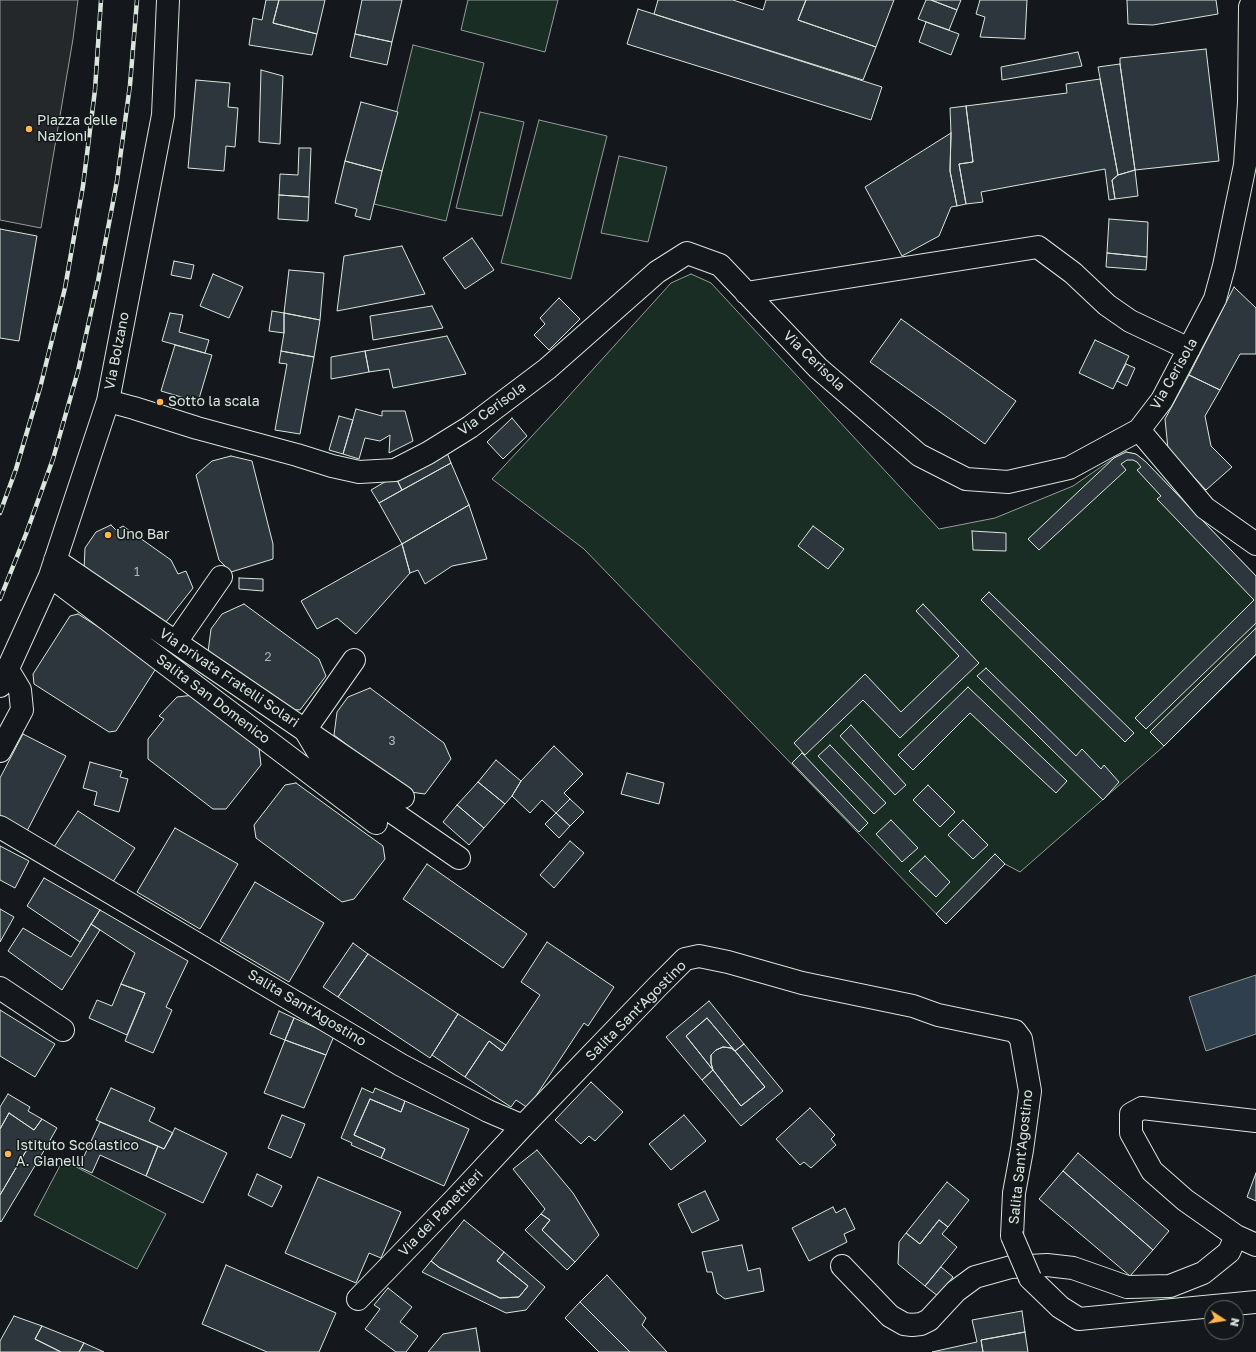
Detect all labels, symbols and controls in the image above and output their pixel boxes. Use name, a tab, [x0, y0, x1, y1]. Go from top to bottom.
place label: Piazza delle Nazioni	[37, 113, 117, 146]
marker: Piazza delle Nazioni	[24, 124, 34, 134]
street label: Via Bolzano	[101, 311, 133, 391]
street label: Via Cerisola	[780, 327, 848, 395]
street label: Via Cerisola	[1147, 335, 1201, 413]
street label: Via Cerisola	[455, 379, 529, 439]
place label: Sotto la scala	[168, 394, 260, 410]
marker: Sotto la scala	[155, 397, 165, 407]
place label: Uno Bar	[116, 527, 169, 543]
marker: Uno Bar	[103, 530, 113, 540]
house number: 1	[134, 565, 140, 579]
street label: Via privata Fratelli Solari	[156, 625, 302, 731]
house number: 2	[265, 650, 271, 664]
street label: Salita San Domenico	[153, 651, 273, 747]
house number: 3	[388, 734, 396, 748]
street label: Salita Sant'Agostino	[582, 957, 690, 1065]
street label: Salita Sant'Agostino	[245, 966, 369, 1050]
street label: Salita Sant'Agostino	[1006, 1089, 1036, 1225]
place label: Istituto Scolastico A. Gianelli	[16, 1138, 139, 1170]
marker: Istituto Scolastico A. Gianelli	[3, 1149, 13, 1159]
street label: Via dei Panettieri	[395, 1166, 487, 1260]
north arrow	[1204, 1300, 1244, 1340]
text: N	[1228, 1317, 1242, 1328]

